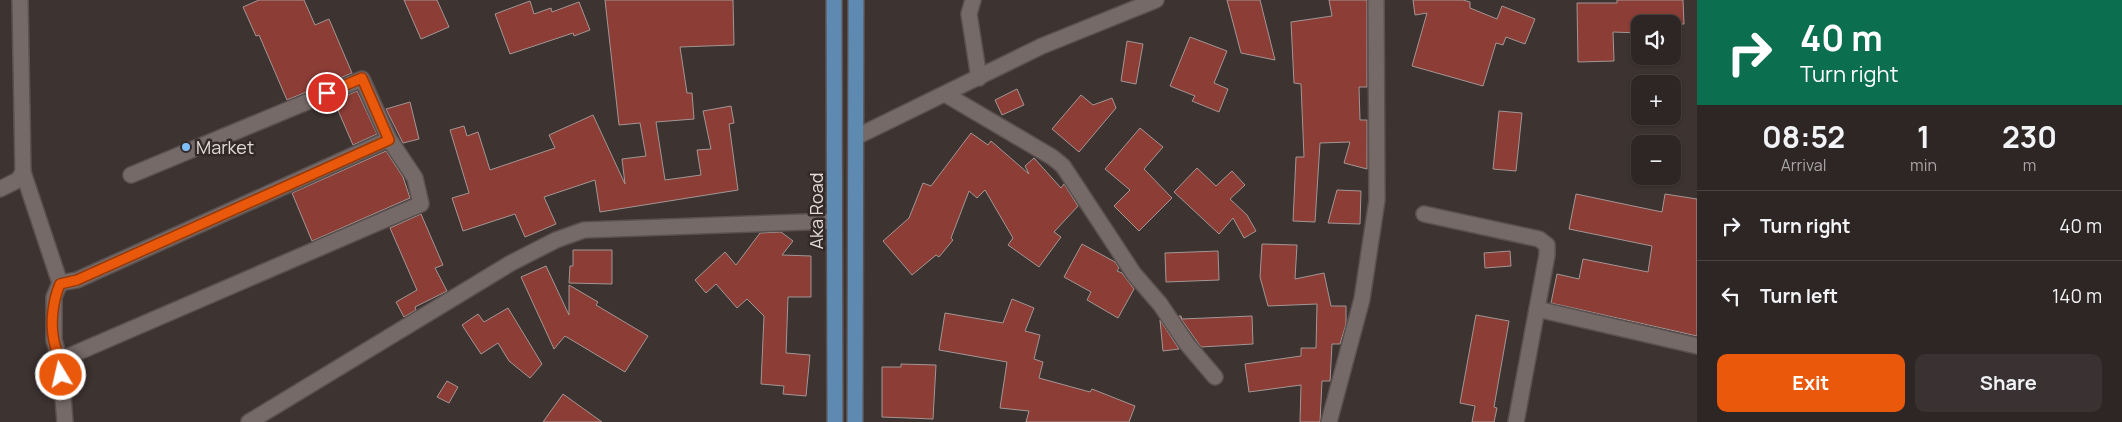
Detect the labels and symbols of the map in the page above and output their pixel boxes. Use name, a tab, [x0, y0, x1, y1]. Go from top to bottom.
pin	[306, 72, 348, 114]
place label: Market	[196, 135, 254, 159]
marker: Market	[180, 141, 192, 153]
street label: Aka Road	[804, 173, 828, 249]
position arrow	[34, 348, 86, 400]

